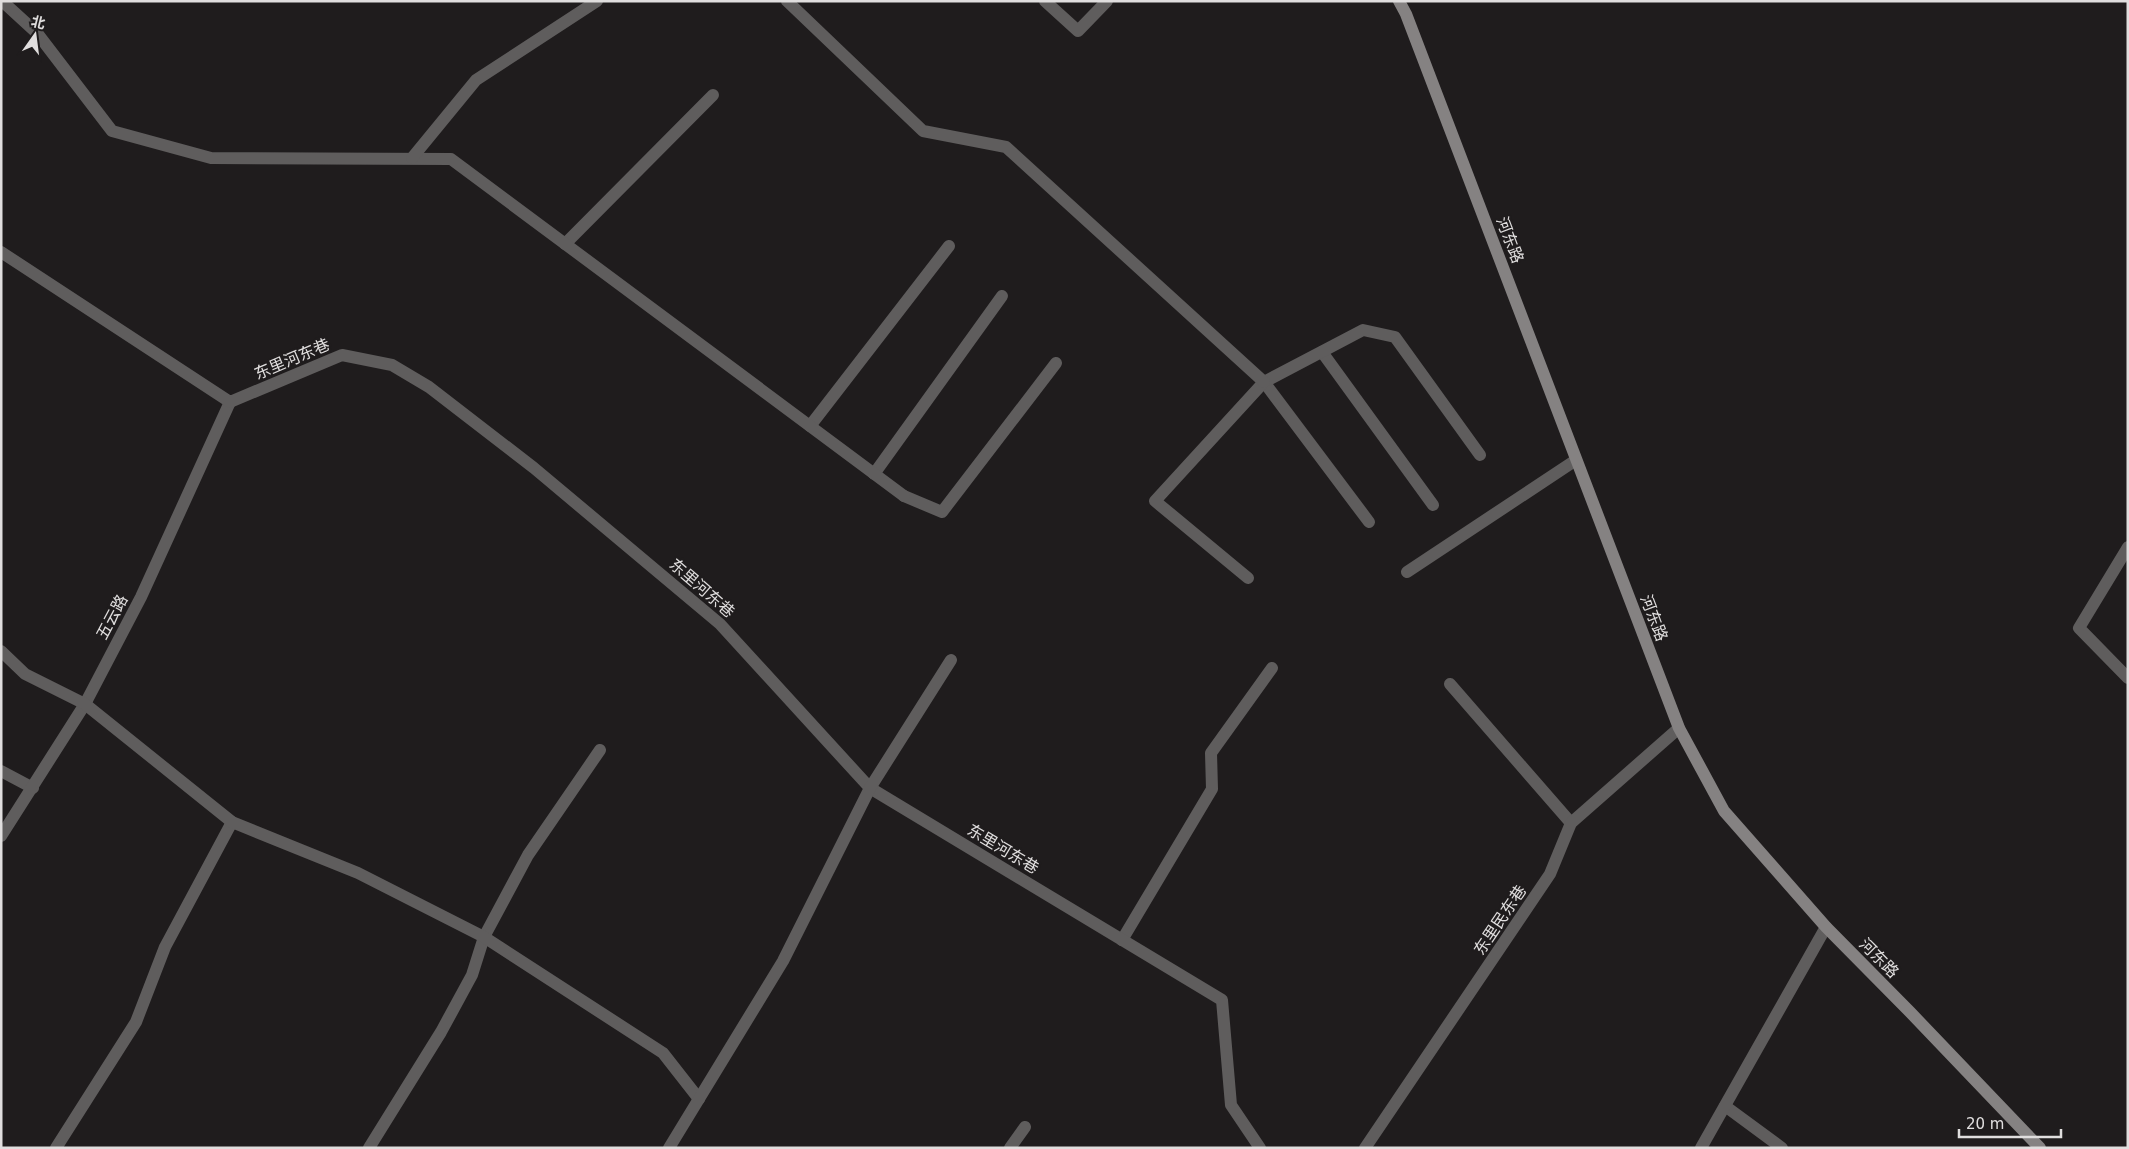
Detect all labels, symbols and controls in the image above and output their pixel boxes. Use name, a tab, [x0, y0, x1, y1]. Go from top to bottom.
north arrow	[10, 10, 60, 60]
text: 北	[29, 13, 47, 32]
street label: 河东路	[1493, 214, 1527, 266]
street label: 东里河东巷	[251, 335, 333, 383]
street label: 东里河东巷	[666, 555, 738, 621]
street label: 五云路	[92, 591, 132, 643]
street label: 河东路	[1637, 592, 1671, 644]
street label: 东里河东巷	[964, 820, 1042, 878]
street label: 东里民东巷	[1470, 882, 1530, 958]
street label: 河东路	[1855, 934, 1903, 982]
scale bar	[1959, 1106, 2062, 1138]
text: 20 m	[1966, 1115, 2004, 1133]

